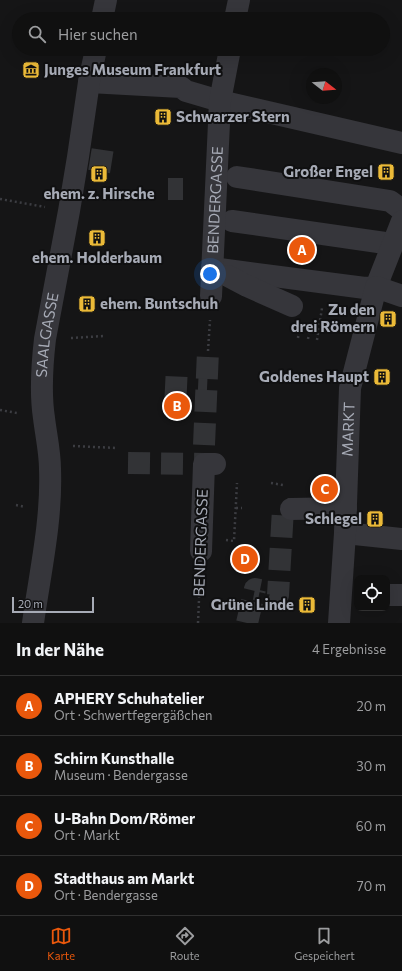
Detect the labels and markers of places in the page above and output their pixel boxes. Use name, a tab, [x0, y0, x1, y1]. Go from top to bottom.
museum icon: Junges Museum Frankfurt	[21, 60, 41, 80]
place label: Junges Museum Frankfurt	[44, 60, 221, 78]
building icon: Schwarzer Stern	[153, 107, 173, 127]
place label: Schwarzer Stern	[176, 107, 290, 125]
place label: Großer Engel	[283, 162, 373, 180]
building icon: Großer Engel	[376, 162, 396, 182]
building icon: ehem. z. Hirsche	[89, 164, 109, 184]
place label: ehem. z. Hirsche	[43, 184, 155, 202]
building icon: ehem. Holderbaum	[87, 228, 107, 248]
pin: A	[289, 235, 315, 265]
place label: ehem. Holderbaum	[32, 248, 162, 266]
building icon: ehem. Buntschuh	[77, 294, 97, 314]
place label: ehem. Buntschuh	[100, 294, 218, 312]
place label: Zu den drei Römern	[291, 300, 375, 335]
building icon: Zu den drei Römern	[378, 309, 398, 329]
place label: Goldenes Haupt	[259, 367, 369, 385]
building icon: Goldenes Haupt	[372, 367, 392, 387]
pin: B	[164, 391, 190, 421]
pin: C	[312, 474, 338, 504]
place label: Schlegel	[305, 509, 362, 527]
building icon: Schlegel	[365, 509, 385, 529]
pin: D	[232, 544, 258, 574]
place label: Grüne Linde	[211, 595, 294, 613]
building icon: Grüne Linde	[297, 595, 317, 615]

